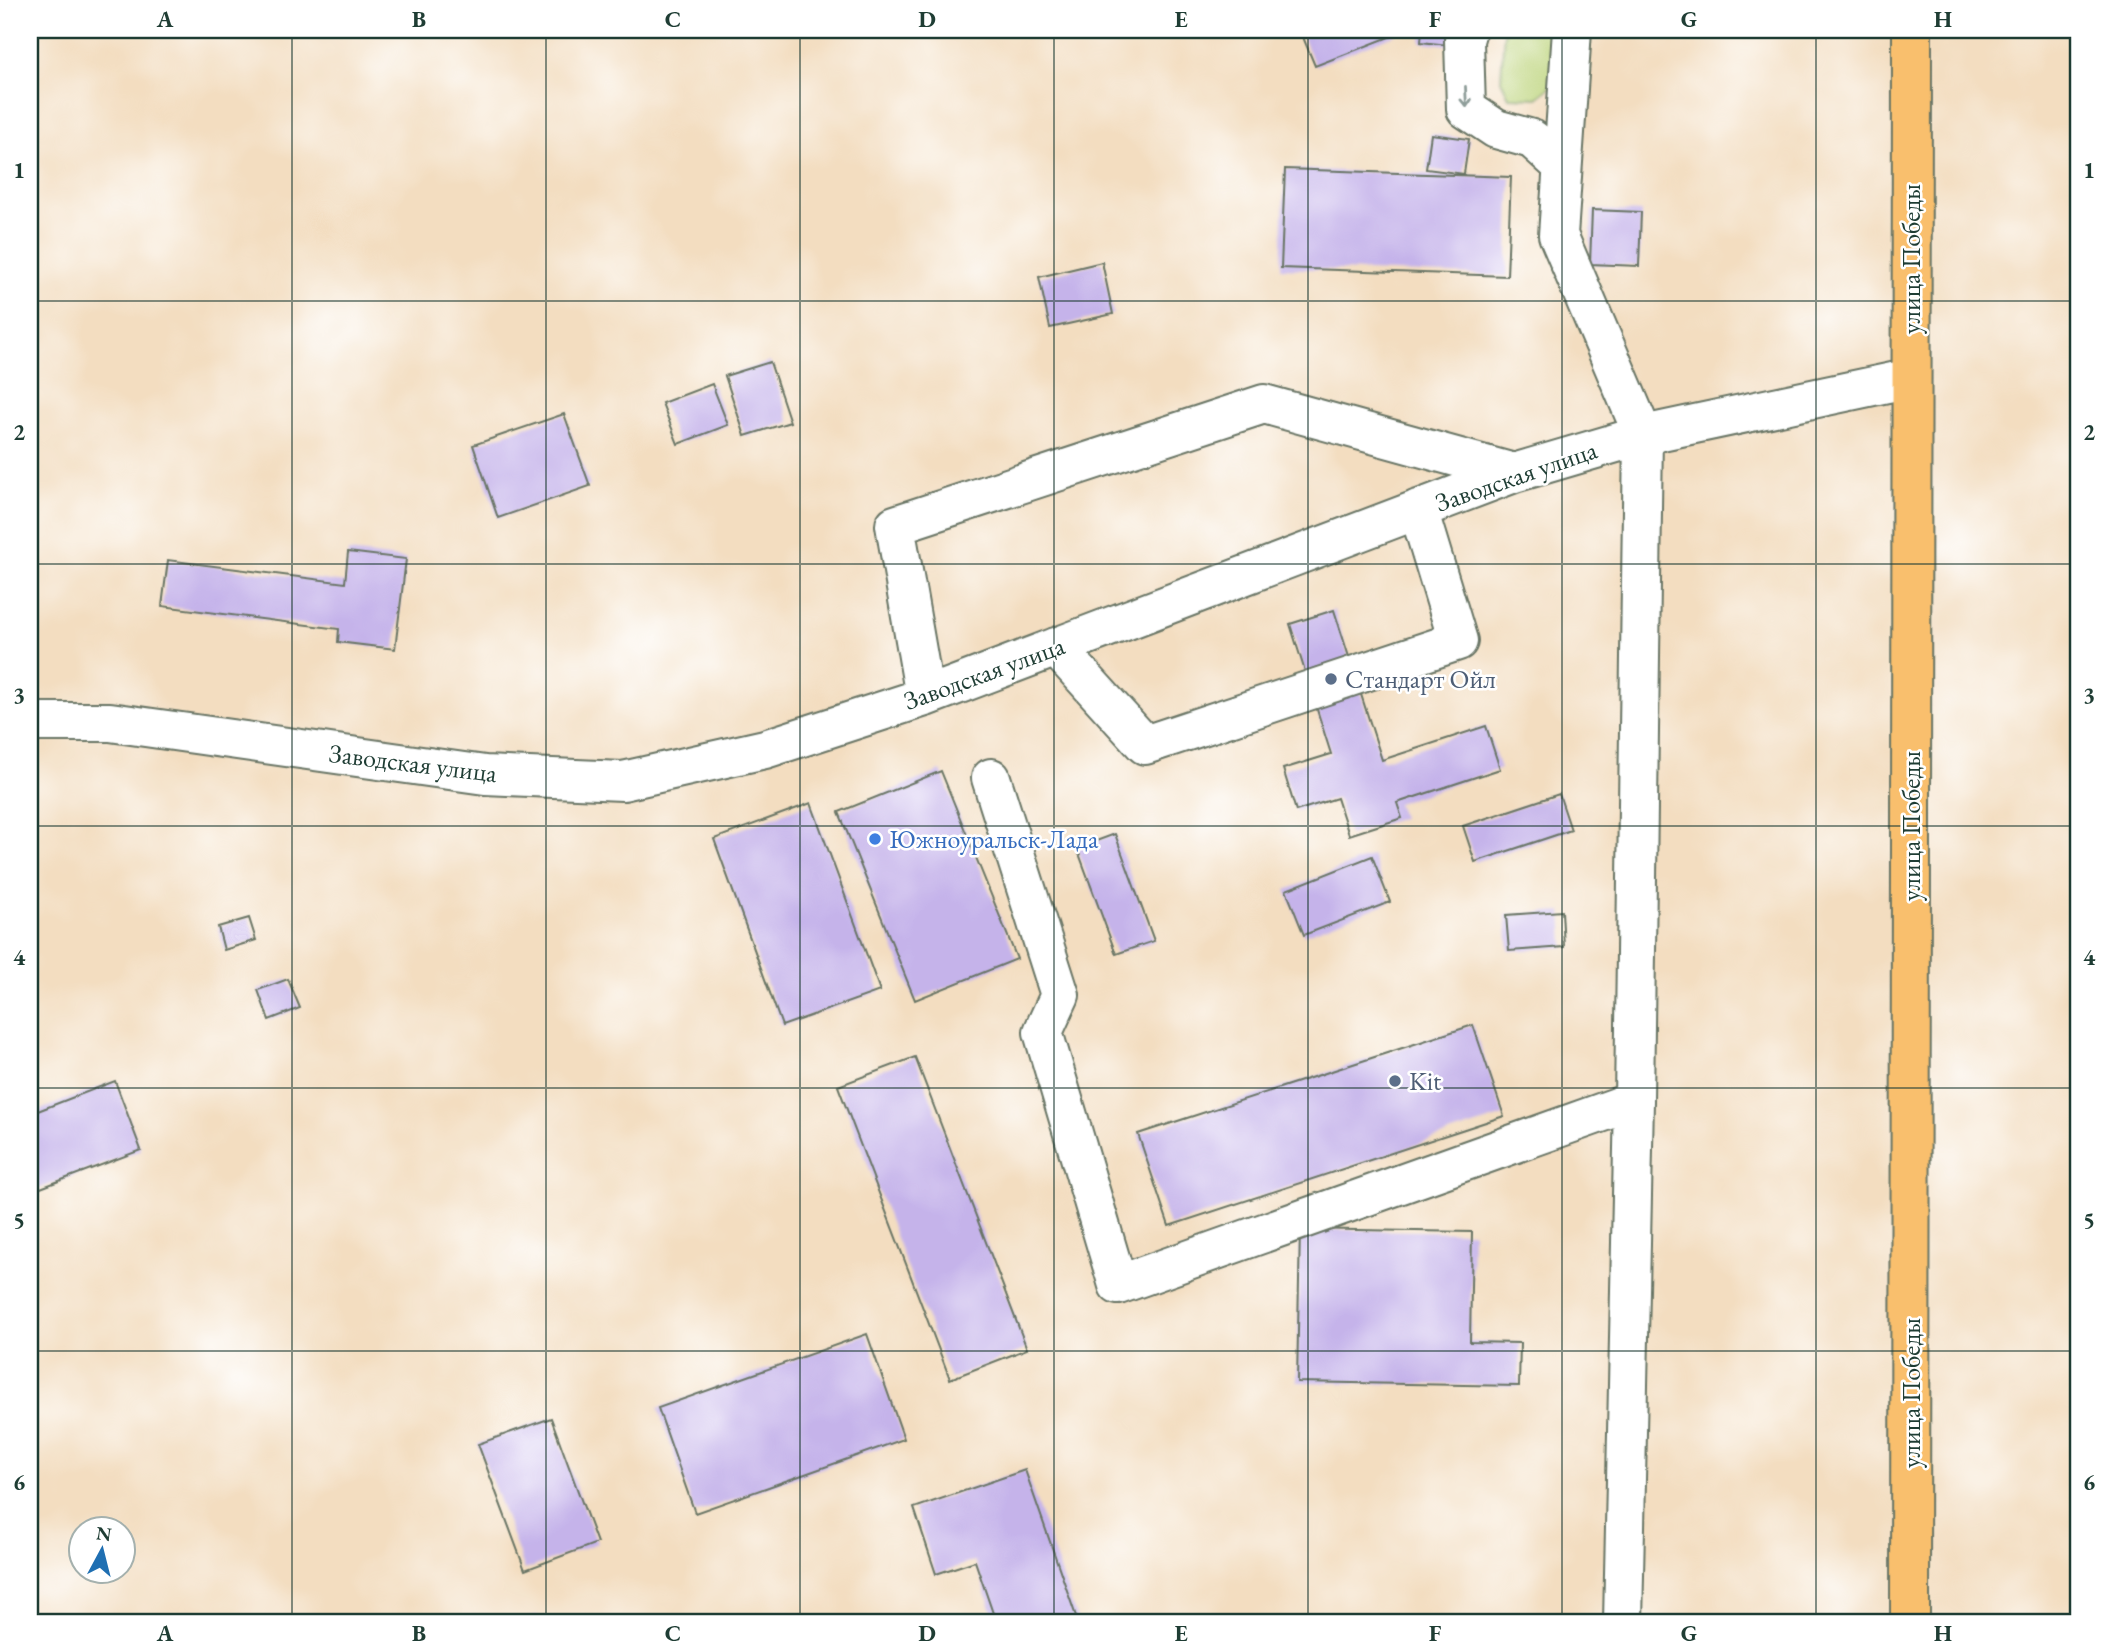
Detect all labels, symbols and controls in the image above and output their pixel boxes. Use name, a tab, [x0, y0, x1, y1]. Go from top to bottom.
text: A	[156, 4, 174, 34]
text: B	[412, 4, 426, 34]
text: C	[665, 4, 681, 34]
text: D	[918, 4, 936, 34]
text: E	[1174, 4, 1188, 34]
text: F	[1429, 4, 1442, 34]
text: G	[1681, 4, 1697, 34]
text: H	[1934, 4, 1952, 34]
one-way arrow	[1459, 85, 1472, 108]
text: 1	[13, 155, 25, 185]
text: 1	[2083, 155, 2095, 185]
street label: улица Победы	[1894, 184, 1928, 334]
text: 2	[13, 417, 25, 447]
text: 2	[2083, 417, 2095, 447]
street label: Заводская улица	[1431, 432, 1602, 520]
street label: Заводская улица	[899, 628, 1070, 718]
place label: Стандарт Ойл	[1345, 662, 1496, 696]
marker: Стандарт Ойл	[1323, 671, 1339, 687]
text: 3	[13, 680, 25, 710]
text: 3	[2083, 680, 2095, 710]
street label: Заводская улица	[327, 736, 499, 790]
street label: улица Победы	[1894, 751, 1928, 901]
place label: Южноуральск-Лада	[889, 822, 1099, 856]
marker: Южноуральск-Лада	[867, 831, 883, 847]
text: 4	[13, 942, 26, 972]
text: 4	[2083, 942, 2096, 972]
place label: Kit	[1409, 1064, 1441, 1098]
marker: Kit	[1387, 1073, 1403, 1089]
text: 5	[13, 1205, 25, 1235]
text: 5	[2083, 1205, 2095, 1235]
street label: улица Победы	[1894, 1318, 1928, 1468]
text: 6	[13, 1467, 25, 1497]
text: 6	[2083, 1467, 2095, 1497]
north arrow	[66, 1516, 136, 1586]
text: N	[95, 1520, 114, 1547]
text: A	[156, 1618, 174, 1648]
text: B	[412, 1618, 426, 1648]
text: C	[665, 1618, 681, 1648]
text: D	[918, 1618, 936, 1648]
text: E	[1174, 1618, 1188, 1648]
text: F	[1429, 1618, 1442, 1648]
text: G	[1681, 1618, 1697, 1648]
text: H	[1934, 1618, 1952, 1648]

